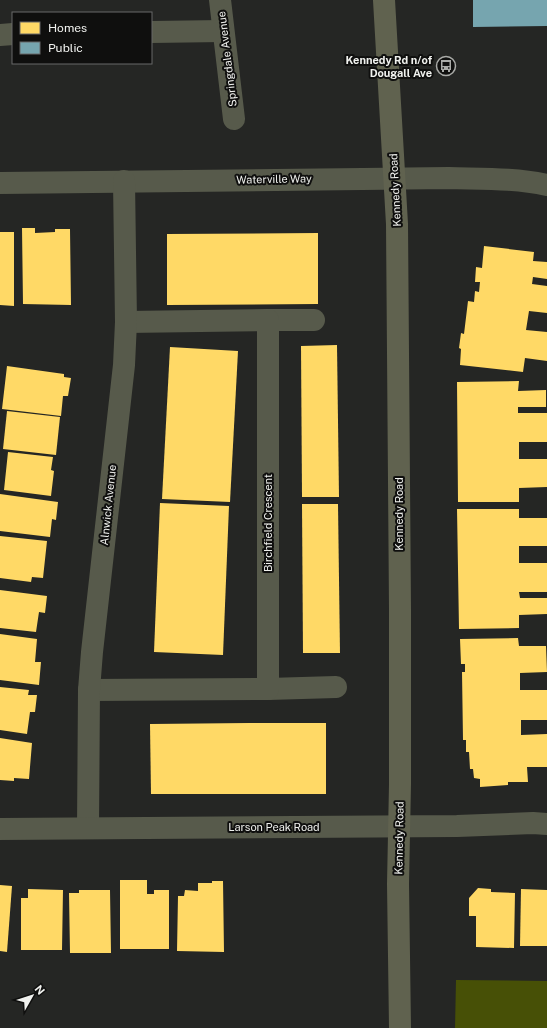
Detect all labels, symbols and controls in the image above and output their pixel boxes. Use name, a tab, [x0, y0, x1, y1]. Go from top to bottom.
street label: Springdale Avenue	[215, 10, 239, 108]
legend	[12, 12, 152, 64]
text: Homes	[48, 21, 87, 35]
text: Public	[48, 41, 83, 55]
place label: Kennedy Rd n/of Dougall Ave	[346, 54, 433, 79]
bus stop icon: Kennedy Rd n/of Dougall Ave	[435, 55, 457, 77]
street label: Kennedy Road	[387, 153, 403, 227]
street label: Waterville Way	[236, 172, 312, 186]
street label: Alnwick Avenue	[98, 464, 118, 546]
street label: Birchfield Crescent	[262, 474, 274, 572]
street label: Kennedy Road	[393, 477, 405, 551]
street label: Kennedy Road	[392, 801, 406, 875]
street label: Larson Peak Road	[228, 821, 320, 833]
north arrow	[12, 976, 52, 1016]
text: N	[32, 983, 47, 997]

